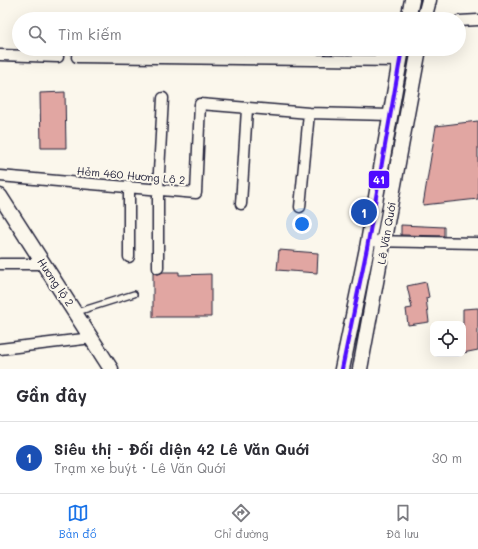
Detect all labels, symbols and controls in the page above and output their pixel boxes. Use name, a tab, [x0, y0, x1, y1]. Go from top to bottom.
search box	[12, 12, 466, 56]
icon: search	[26, 23, 48, 45]
text: Tìm kiếm	[58, 24, 122, 44]
street label: Hẻm 460 Hương Lộ 2	[76, 163, 186, 187]
line badge: 41	[368, 170, 390, 189]
text: 41	[373, 172, 385, 187]
pin: 1	[351, 197, 377, 227]
street label: Lê Văn Quới	[373, 201, 399, 265]
your location	[292, 214, 312, 234]
street label: Hương lộ 2	[34, 255, 78, 309]
map controls	[430, 321, 466, 357]
button: locate	[430, 321, 466, 357]
text: Gần đây	[16, 384, 87, 406]
text: Siêu thị - Đối diện 42 Lê Văn Quới	[54, 439, 310, 459]
text: 1	[26, 449, 32, 466]
text: 30 m	[432, 449, 462, 466]
text: Trạm xe buýt · Lê Văn Quới	[54, 459, 226, 476]
tab: Bản đồ	[59, 502, 97, 541]
tab: Chỉ đường	[214, 502, 268, 541]
tab: Đã lưu	[386, 502, 419, 541]

